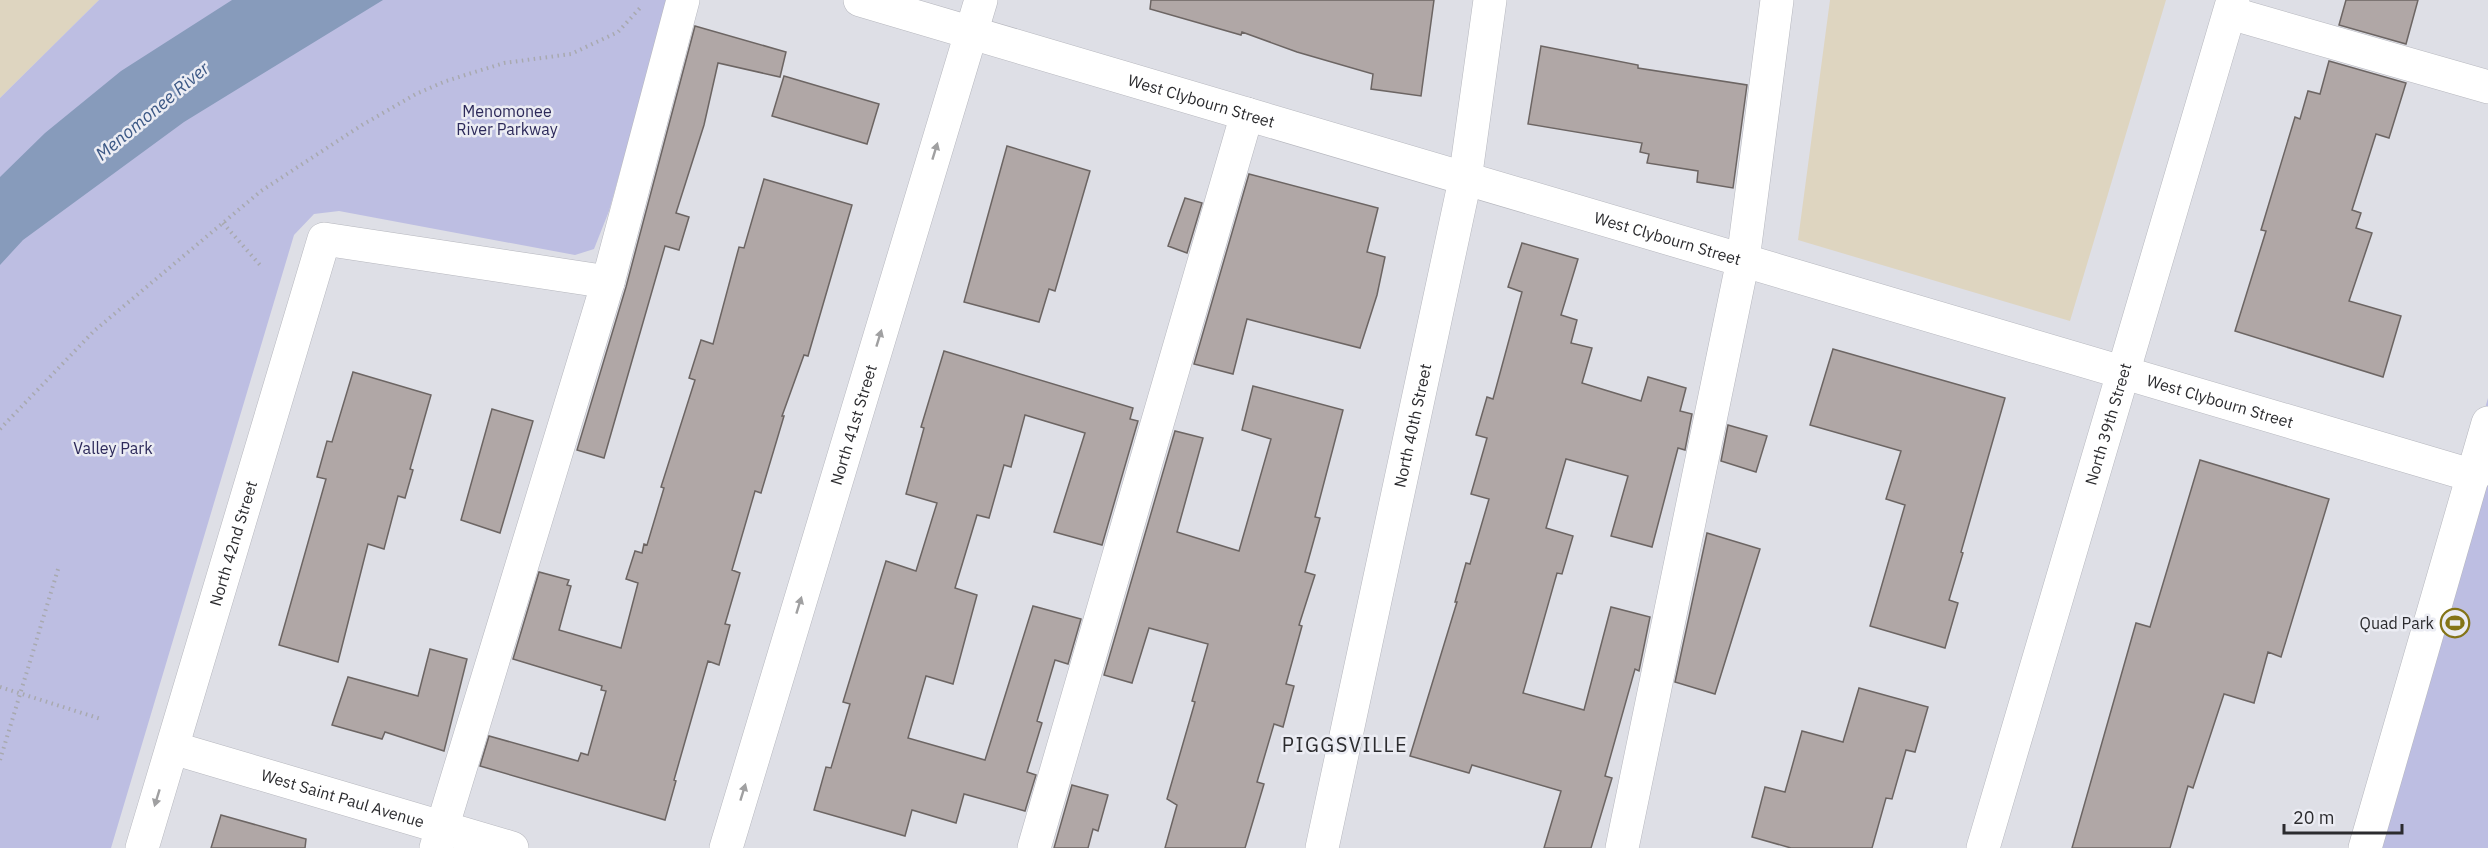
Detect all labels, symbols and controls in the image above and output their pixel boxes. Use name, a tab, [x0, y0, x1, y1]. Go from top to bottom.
water label: Menomonee River	[90, 56, 214, 165]
street label: West Clybourn Street	[1126, 70, 1277, 132]
park label: Menomonee River Parkway	[456, 101, 558, 139]
one-way arrow	[931, 142, 940, 160]
street label: West Clybourn Street	[1592, 207, 1743, 269]
one-way arrow	[875, 329, 884, 347]
street label: North 39th Street	[2081, 361, 2135, 487]
street label: North 41st Street	[826, 362, 881, 487]
street label: North 40th Street	[1389, 362, 1435, 489]
street label: West Clybourn Street	[2144, 370, 2296, 432]
park label: Valley Park	[73, 438, 153, 458]
street label: North 42nd Street	[205, 478, 261, 608]
one-way arrow	[795, 596, 804, 614]
sports icon: Quad Park	[2439, 607, 2471, 639]
place label: Quad Park	[2360, 613, 2435, 633]
district label: PIGGSVILLE	[1282, 731, 1408, 758]
street label: West Saint Paul Avenue	[259, 765, 427, 832]
one-way arrow	[739, 783, 748, 801]
one-way arrow	[152, 789, 162, 807]
scale bar	[2284, 797, 2402, 835]
text: 20 m	[2293, 806, 2335, 829]

